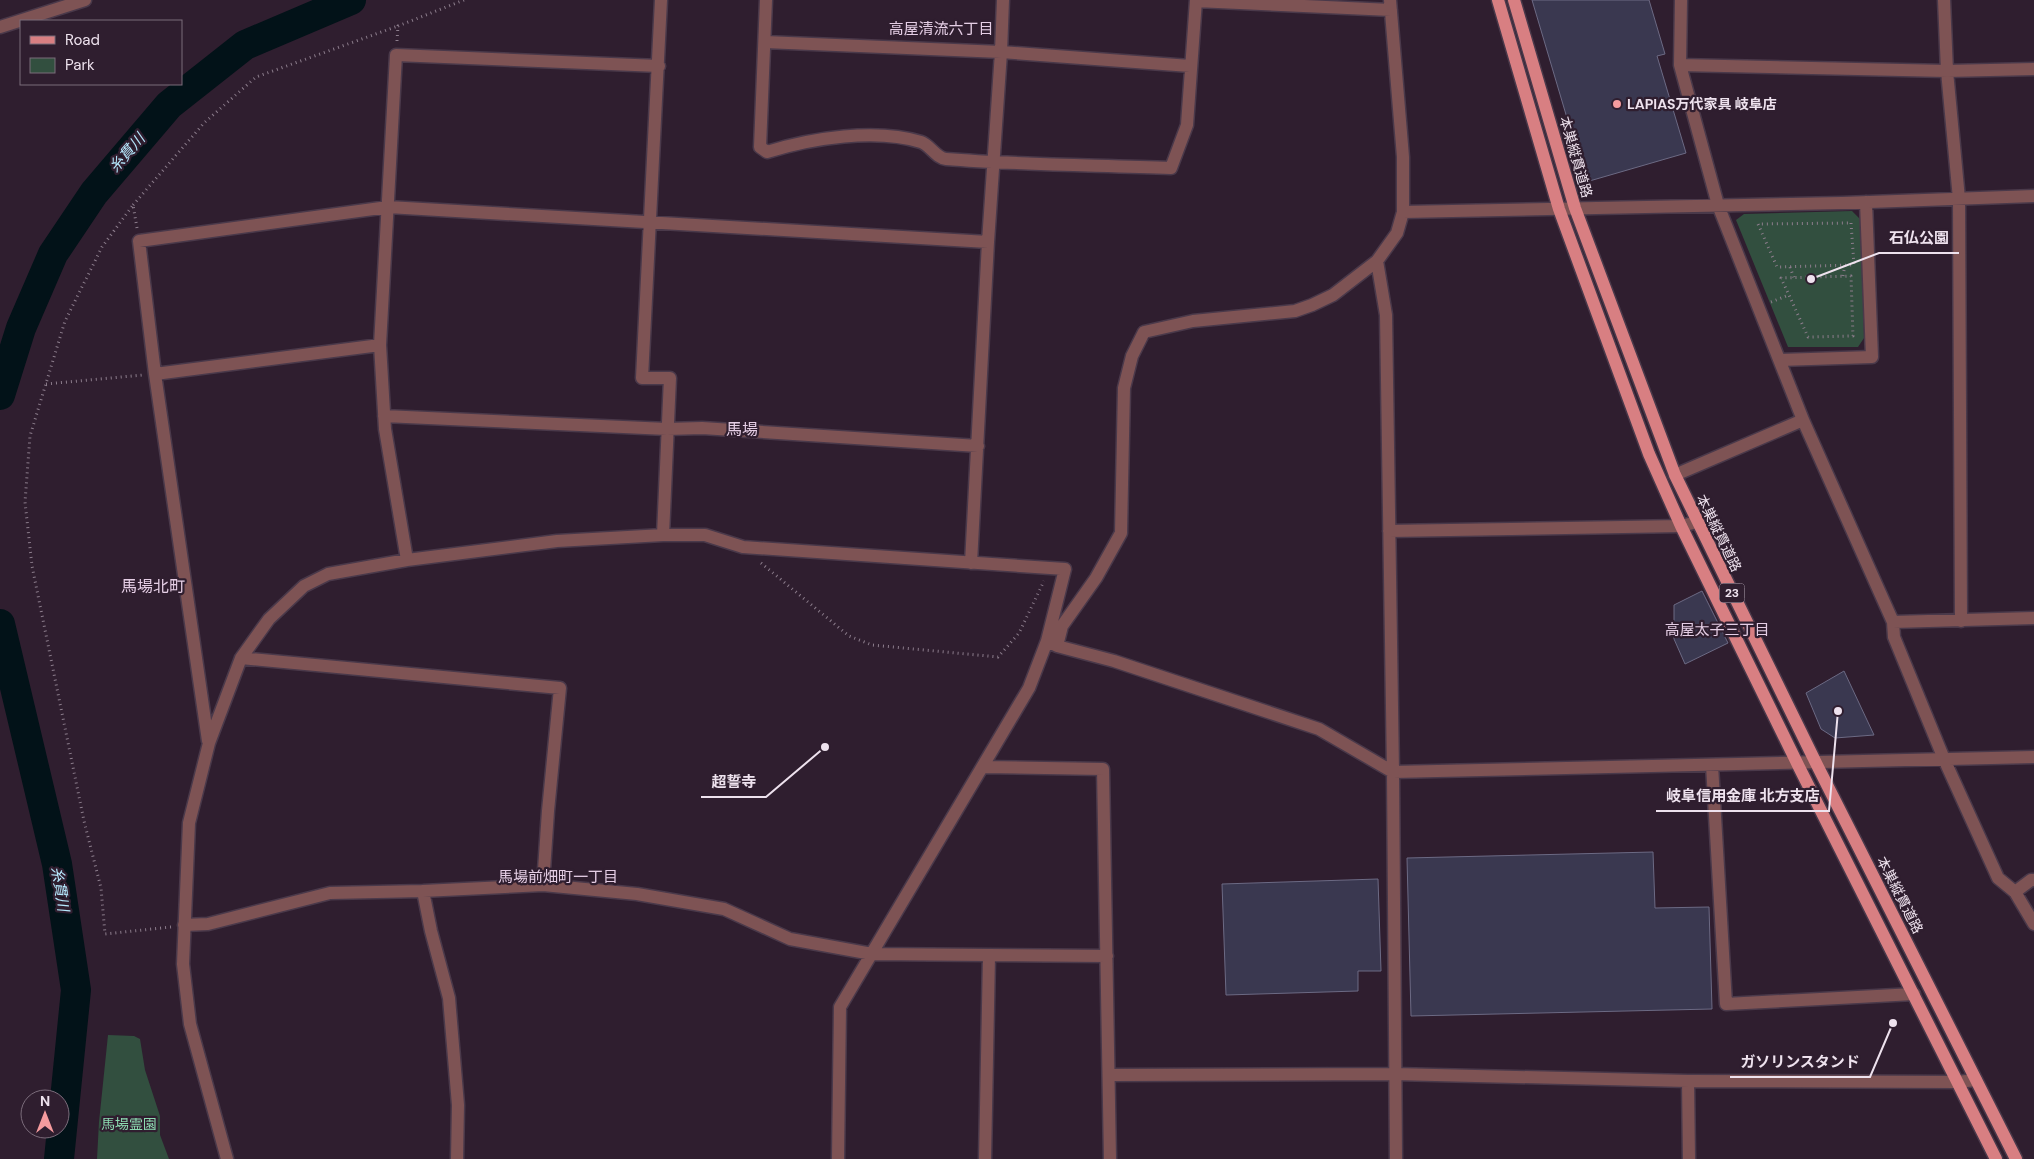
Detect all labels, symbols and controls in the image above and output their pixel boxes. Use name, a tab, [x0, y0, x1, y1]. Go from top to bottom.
district label: 高屋清流六丁目	[888, 19, 994, 39]
legend	[20, 20, 182, 85]
text: Road	[65, 30, 100, 50]
text: Park	[65, 55, 95, 75]
place label: LAPIAS万代家具 岐阜店	[1627, 95, 1777, 113]
marker: LAPIAS万代家具 岐阜店	[1611, 98, 1623, 110]
street label: 本巣縦貫道路	[1556, 114, 1596, 200]
water label: 糸貫川	[105, 128, 151, 177]
callout: 石仏公園	[1879, 223, 1959, 253]
text: 石仏公園	[1889, 228, 1949, 248]
district label: 馬場	[726, 419, 758, 440]
street label: 本巣縦貫道路	[1692, 491, 1746, 575]
district label: 馬場北町	[121, 576, 185, 597]
road number: 23	[1720, 584, 1744, 602]
district label: 高屋太子三丁目	[1664, 620, 1770, 640]
callout: 超誓寺	[701, 767, 766, 797]
text: 超誓寺	[711, 772, 757, 792]
callout: 岐阜信用金庫 北方支店	[1656, 781, 1829, 811]
text: 岐阜信用金庫 北方支店	[1666, 786, 1820, 806]
street label: 本巣縦貫道路	[1873, 853, 1927, 937]
water label: 糸貫川	[47, 865, 74, 915]
district label: 馬場前畑町一丁目	[498, 867, 618, 887]
callout: ガソリンスタンド	[1730, 1047, 1870, 1077]
text: ガソリンスタンド	[1740, 1052, 1860, 1072]
north arrow	[20, 1089, 70, 1139]
text: N	[40, 1092, 50, 1110]
park label: 馬場霊園	[101, 1115, 157, 1133]

